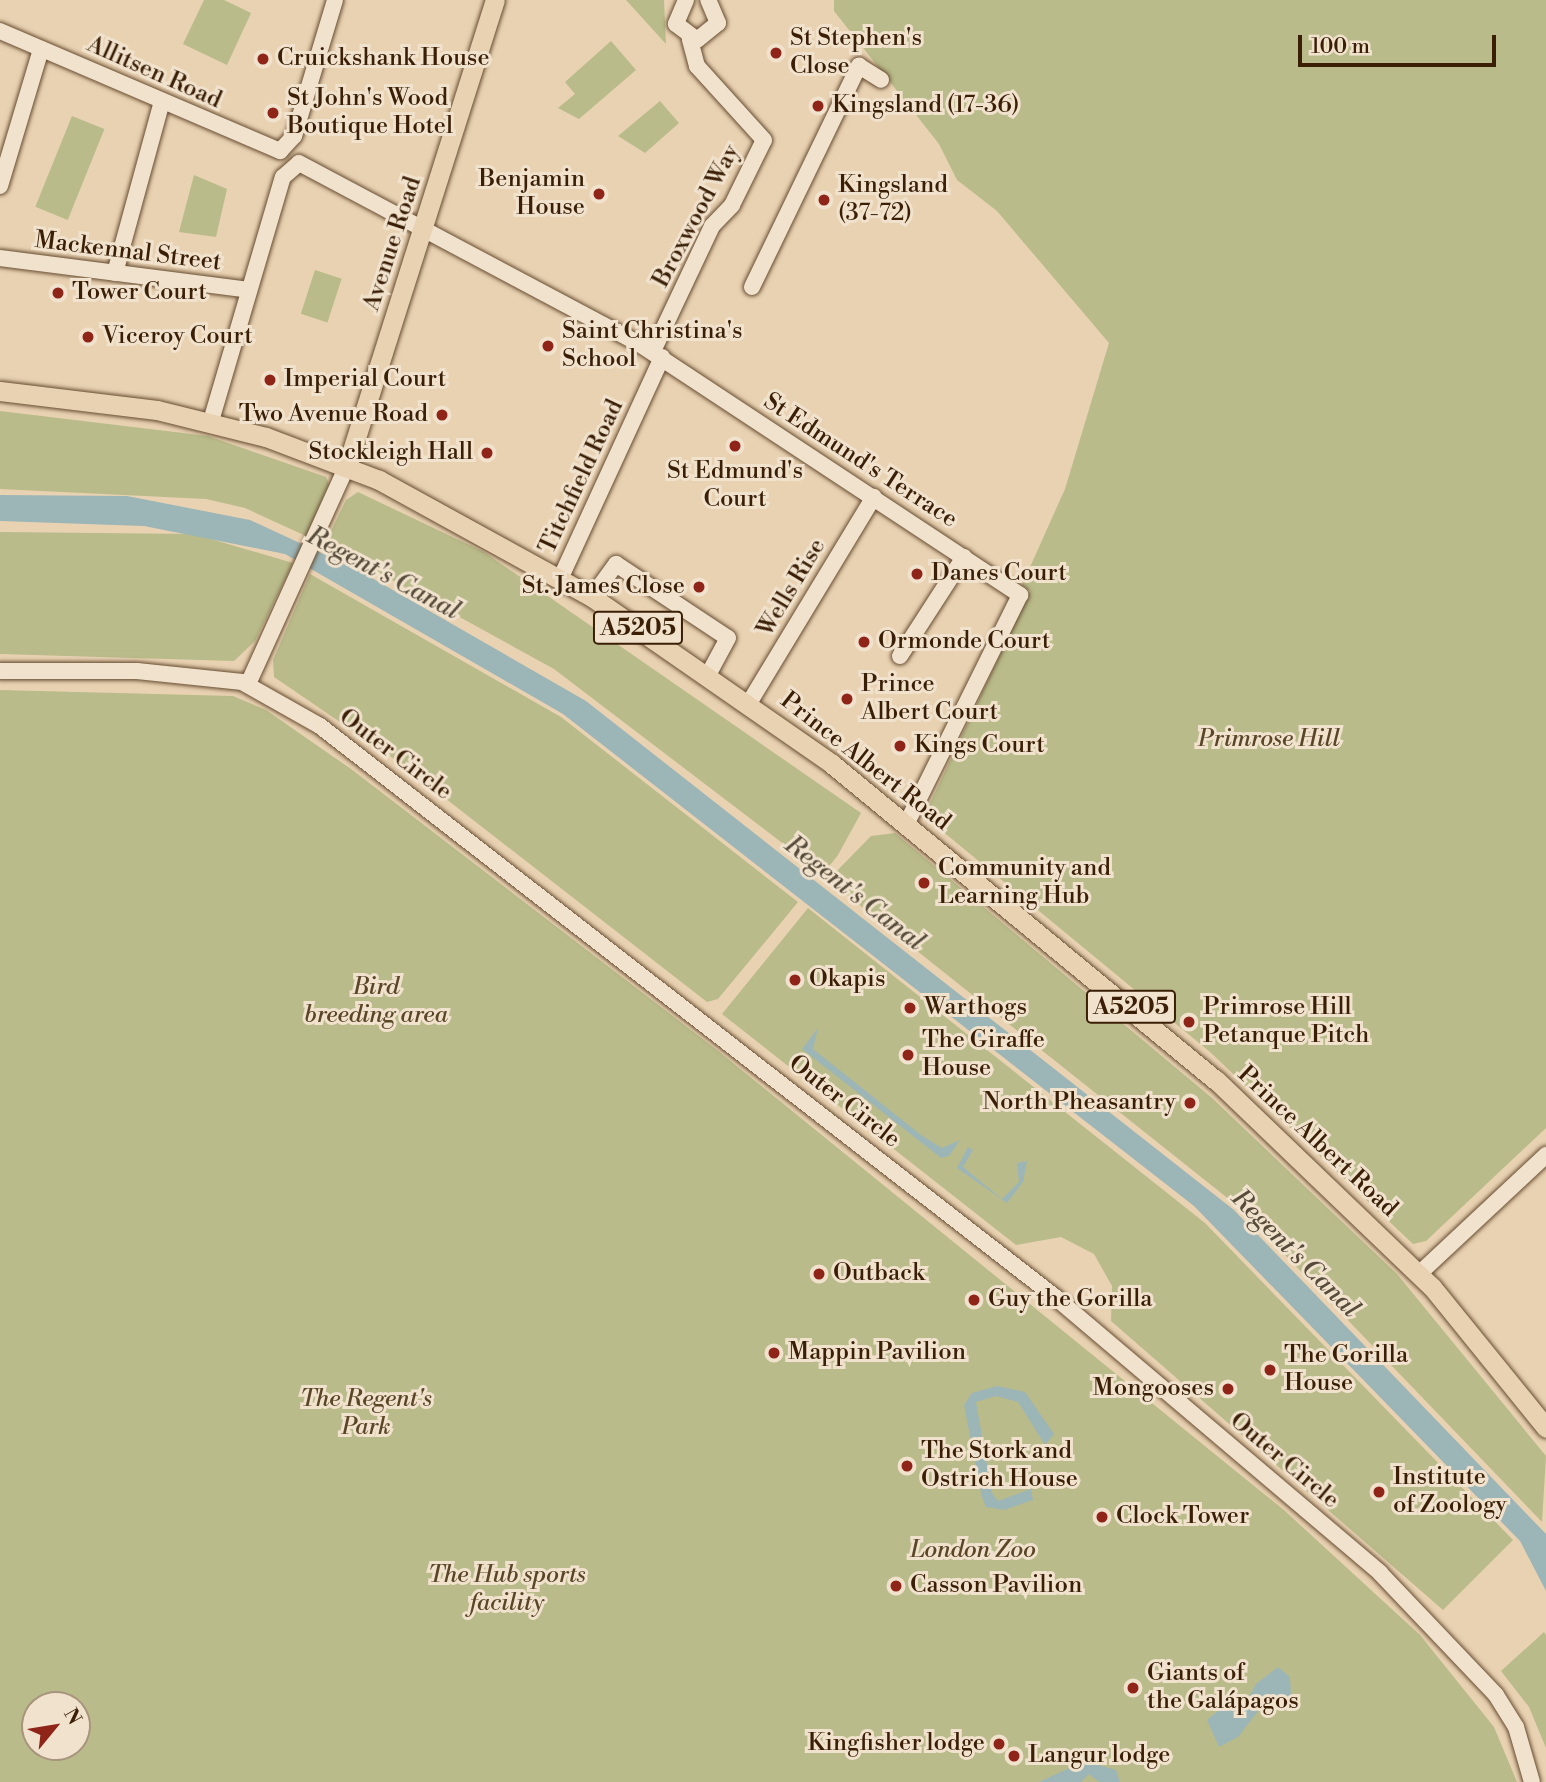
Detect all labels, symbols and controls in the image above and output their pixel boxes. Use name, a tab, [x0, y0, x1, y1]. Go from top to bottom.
scale bar	[1301, 21, 1499, 65]
place label: St Stephen's Close	[790, 25, 922, 81]
street label: Allitsen Road	[82, 30, 226, 116]
text: 100 m	[1311, 34, 1370, 60]
place label: Cruickshank House	[277, 45, 489, 73]
marker: St Stephen's Close	[768, 45, 784, 61]
marker: Cruickshank House	[255, 51, 271, 67]
place label: St John's Wood Boutique Hotel	[287, 85, 453, 141]
place label: Kingsland (17-36)	[832, 92, 1019, 120]
marker: Kingsland (17-36)	[810, 98, 826, 114]
marker: St John's Wood Boutique Hotel	[265, 105, 281, 121]
street label: Broxwood Way	[647, 140, 747, 292]
place label: Benjamin House	[478, 166, 585, 222]
place label: Kingsland (37-72)	[838, 172, 948, 228]
street label: Avenue Road	[358, 173, 428, 315]
marker: Benjamin House	[591, 186, 607, 202]
marker: Kingsland (37-72)	[816, 192, 832, 208]
street label: Mackennal Street	[33, 226, 223, 278]
place label: Tower Court	[72, 279, 207, 307]
marker: Tower Court	[50, 285, 66, 301]
place label: Saint Christina's School	[562, 318, 743, 374]
place label: Viceroy Court	[102, 323, 253, 351]
marker: Viceroy Court	[80, 329, 96, 345]
marker: Saint Christina's School	[540, 338, 556, 354]
place label: Imperial Court	[284, 366, 446, 394]
marker: Imperial Court	[262, 372, 278, 388]
street label: St Edmund's Terrace	[758, 388, 962, 534]
street label: Titchfield Road	[534, 395, 630, 559]
place label: Two Avenue Road	[239, 401, 428, 429]
marker: Two Avenue Road	[434, 407, 450, 423]
marker: St Edmund's Court	[727, 438, 743, 454]
place label: Stockleigh Hall	[308, 439, 473, 467]
marker: Stockleigh Hall	[479, 445, 495, 461]
place label: St Edmund's Court	[667, 458, 803, 514]
water label: Regent's Canal	[301, 521, 465, 627]
street label: Wells Rise	[752, 534, 832, 642]
place label: Danes Court	[931, 560, 1067, 588]
marker: Danes Court	[909, 566, 925, 582]
place label: St. James Close	[522, 573, 685, 601]
marker: St. James Close	[691, 579, 707, 595]
road number: A5205	[592, 608, 684, 648]
place label: Ormonde Court	[878, 628, 1050, 656]
marker: Ormonde Court	[856, 634, 872, 650]
place label: Prince Albert Court	[861, 671, 998, 727]
street label: Prince Albert Road	[774, 687, 956, 837]
marker: Prince Albert Court	[839, 691, 855, 707]
street label: Outer Circle	[333, 703, 457, 807]
park label: Primrose Hill	[1198, 726, 1340, 754]
place label: Kings Court	[914, 732, 1045, 760]
marker: Kings Court	[892, 738, 908, 754]
water label: Regent's Canal	[778, 830, 930, 958]
place label: Community and Learning Hub	[938, 855, 1111, 911]
marker: Community and Learning Hub	[916, 875, 932, 891]
place label: Okapis	[809, 966, 886, 994]
marker: Okapis	[787, 972, 803, 988]
park label: Bird breeding area	[304, 974, 448, 1030]
road number: A5205	[1086, 988, 1176, 1026]
place label: Warthogs	[924, 994, 1027, 1022]
place label: Primrose Hill Petanque Pitch	[1203, 994, 1369, 1050]
marker: Warthogs	[902, 1000, 918, 1016]
marker: Primrose Hill Petanque Pitch	[1181, 1014, 1197, 1030]
place label: The Giraffe House	[922, 1027, 1045, 1083]
marker: The Giraffe House	[900, 1047, 916, 1063]
street label: Outer Circle	[782, 1049, 906, 1155]
street label: Prince Albert Road	[1231, 1060, 1403, 1224]
place label: North Pheasantry	[983, 1089, 1176, 1117]
marker: North Pheasantry	[1182, 1095, 1198, 1111]
water label: Regent's Canal	[1224, 1183, 1366, 1325]
place label: Outback	[833, 1260, 925, 1288]
marker: Outback	[811, 1266, 827, 1282]
place label: Guy the Gorilla	[988, 1286, 1152, 1314]
marker: Guy the Gorilla	[966, 1292, 982, 1308]
place label: Mappin Pavilion	[788, 1339, 966, 1367]
place label: The Gorilla House	[1284, 1342, 1408, 1398]
marker: Mappin Pavilion	[766, 1345, 782, 1361]
marker: The Gorilla House	[1262, 1362, 1278, 1378]
place label: Mongooses	[1092, 1375, 1214, 1403]
marker: Mongooses	[1220, 1381, 1236, 1397]
park label: The Regent's Park	[300, 1386, 432, 1442]
street label: Outer Circle	[1223, 1407, 1345, 1515]
place label: The Stork and Ostrich House	[921, 1438, 1078, 1494]
marker: The Stork and Ostrich House	[899, 1458, 915, 1474]
place label: Institute of Zoology	[1393, 1464, 1507, 1520]
marker: Institute of Zoology	[1371, 1484, 1387, 1500]
place label: Clock Tower	[1116, 1503, 1249, 1531]
marker: Clock Tower	[1094, 1509, 1110, 1525]
park label: London Zoo	[910, 1537, 1036, 1565]
park label: The Hub sports facility	[428, 1562, 586, 1618]
place label: Casson Pavilion	[910, 1572, 1082, 1600]
marker: Casson Pavilion	[888, 1578, 904, 1594]
place label: Giants of the Galápagos	[1147, 1660, 1299, 1716]
marker: Giants of the Galápagos	[1125, 1680, 1141, 1696]
north arrow	[21, 1691, 91, 1761]
text: N	[58, 1704, 87, 1729]
place label: Kingfisher lodge	[807, 1730, 985, 1758]
marker: Kingfisher lodge	[991, 1736, 1007, 1752]
place label: Langur lodge	[1028, 1742, 1170, 1770]
marker: Langur lodge	[1006, 1748, 1022, 1764]

